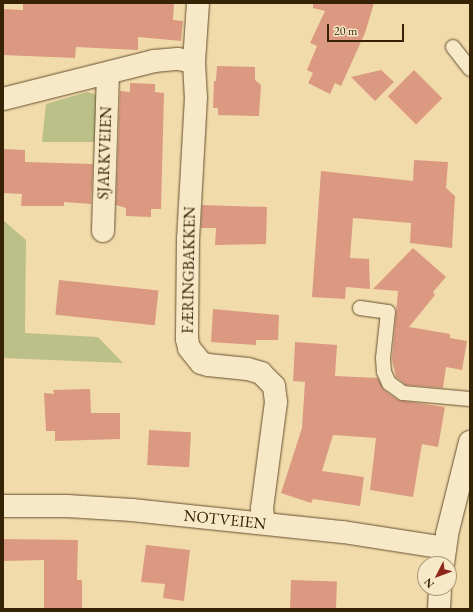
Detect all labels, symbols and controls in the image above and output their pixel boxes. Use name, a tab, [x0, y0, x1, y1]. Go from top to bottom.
scale bar	[329, 16, 406, 42]
text: 20 m	[334, 23, 357, 39]
street label: SJARKVEIEN	[94, 106, 116, 200]
street label: FÆRINGBAKKEN	[178, 206, 200, 334]
street label: NOTVEIEN	[183, 506, 267, 534]
north arrow	[417, 556, 457, 596]
text: N	[421, 575, 437, 591]

